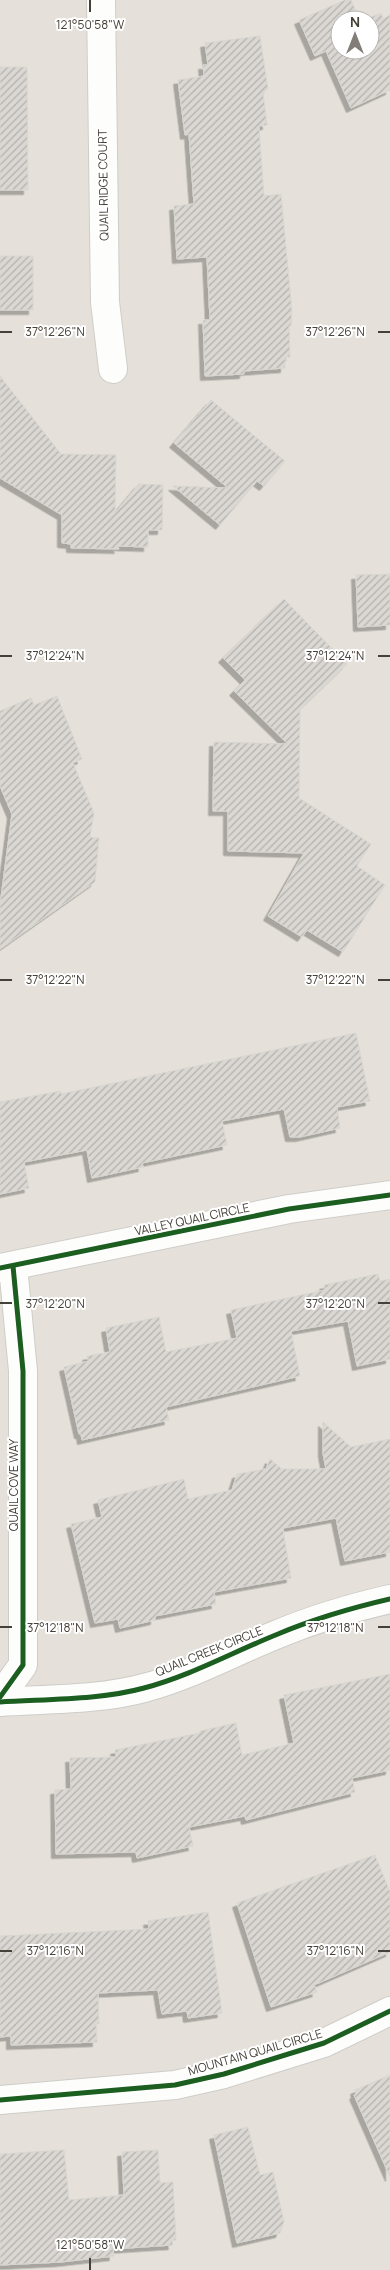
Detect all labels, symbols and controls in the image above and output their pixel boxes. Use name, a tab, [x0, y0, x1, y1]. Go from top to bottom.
north arrow	[330, 10, 380, 60]
text: N	[350, 12, 360, 31]
text: 121°50'58"W	[56, 16, 125, 33]
street label: QUAIL RIDGE COURT	[94, 128, 112, 241]
text: 37°12'26"N	[25, 323, 85, 340]
text: 37°12'26"N	[305, 323, 365, 340]
text: 37°12'24"N	[26, 647, 84, 664]
text: 37°12'24"N	[306, 647, 364, 664]
text: 37°12'22"N	[26, 971, 84, 988]
text: 37°12'22"N	[306, 971, 364, 988]
street label: VALLEY QUAIL CIRCLE	[133, 1198, 251, 1239]
text: 37°12'20"N	[25, 1295, 85, 1312]
text: 37°12'20"N	[305, 1295, 365, 1312]
street label: QUAIL COVE WAY	[5, 1438, 22, 1531]
text: 37°12'18"N	[27, 1619, 83, 1636]
text: 37°12'18"N	[307, 1619, 363, 1636]
street label: QUAIL CREEK CIRCLE	[153, 1622, 265, 1680]
text: 37°12'16"N	[26, 1942, 84, 1959]
text: 37°12'16"N	[306, 1942, 364, 1959]
street label: MOUNTAIN QUAIL CIRCLE	[186, 2025, 324, 2079]
text: 121°50'58"W	[56, 2236, 125, 2253]

